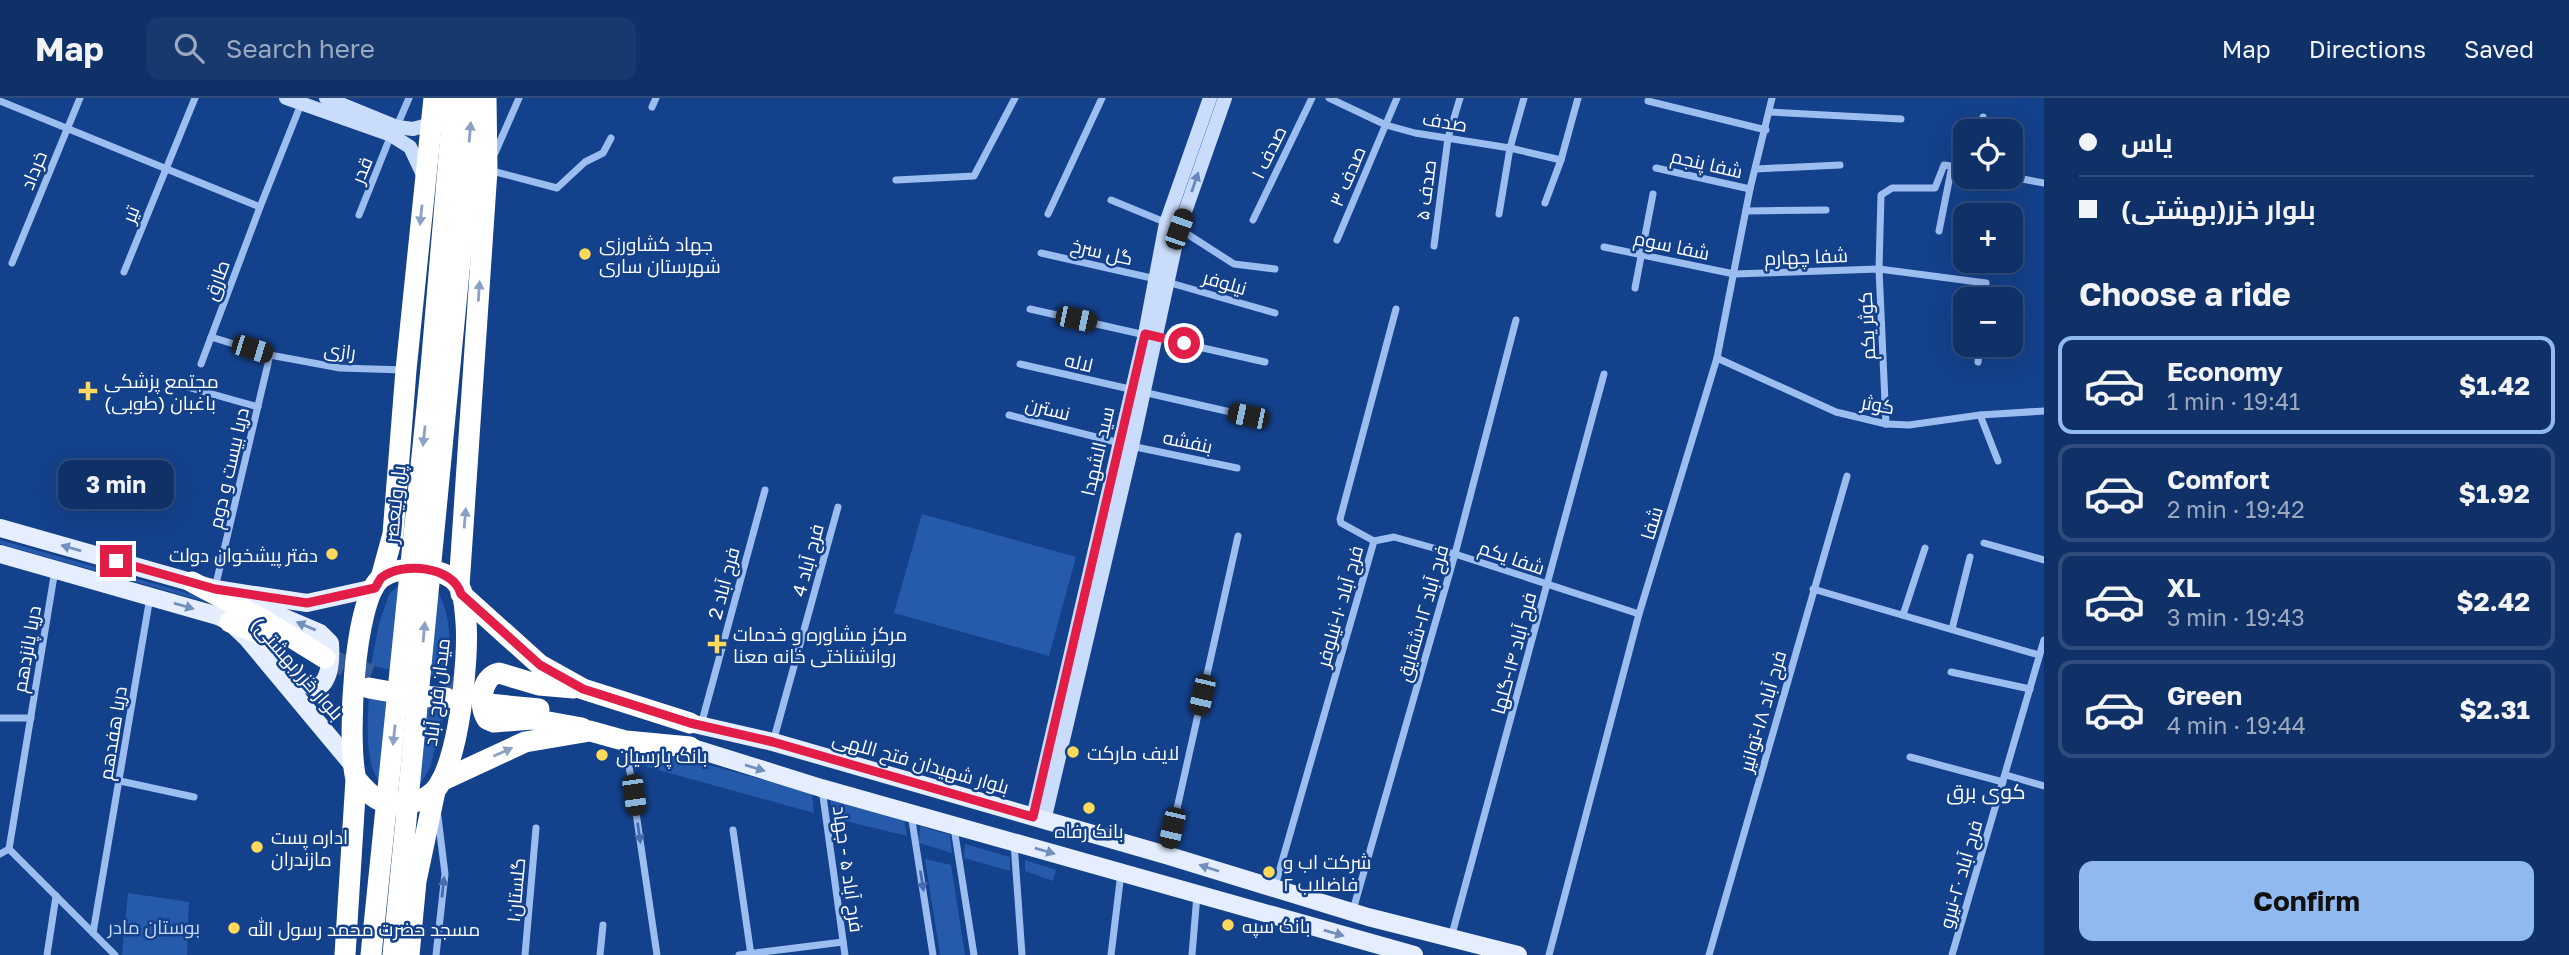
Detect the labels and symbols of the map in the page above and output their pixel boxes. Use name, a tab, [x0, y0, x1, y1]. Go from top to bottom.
street label: صدف	[1421, 106, 1469, 136]
one-way arrow	[465, 120, 476, 142]
street label: صدف ۱	[1245, 122, 1291, 182]
street label: صدف ۳	[1324, 143, 1370, 209]
street label: شفا پنجم	[1668, 144, 1745, 185]
street label: خرداد	[15, 147, 52, 193]
street label: قدر	[345, 153, 378, 188]
street label: صدف ۵	[1410, 159, 1440, 221]
one-way arrow	[1190, 172, 1201, 193]
street label: تیر	[116, 202, 145, 227]
one-way arrow	[415, 204, 426, 226]
car	[1163, 206, 1196, 252]
street label: شفا سوم	[1631, 226, 1712, 267]
place label: جهاد کشاورزی شهرستان ساری	[599, 232, 721, 278]
street label: گل سرخ	[1068, 233, 1135, 272]
street label: شفا چهارم	[1764, 243, 1848, 272]
marker: جهاد کشاورزی شهرستان ساری	[577, 246, 593, 262]
street label: طارق	[198, 257, 236, 304]
street label: نیلوفر	[1199, 265, 1250, 300]
one-way arrow	[473, 280, 484, 302]
street label: کوثر یکم	[1853, 291, 1882, 361]
car	[1054, 304, 1099, 334]
route start	[1168, 327, 1200, 359]
car	[229, 333, 276, 365]
street label: رازی	[323, 337, 357, 364]
street label: لاله	[1063, 348, 1095, 376]
place label: مجتمع پزشکی باغبان (طوبی)	[104, 369, 219, 415]
marker: مجتمع پزشکی باغبان (طوبی)	[78, 381, 98, 401]
street label: کوثر	[1858, 390, 1897, 419]
street label: نسترن	[1023, 391, 1073, 426]
car	[1226, 401, 1271, 431]
street label: سید الشهدا	[1076, 404, 1119, 498]
street label: دریا بیست و دوم	[203, 405, 256, 531]
one-way arrow	[418, 425, 429, 447]
street label: بنفشه	[1161, 425, 1215, 457]
callout: 3 min	[58, 460, 174, 508]
street label: پل ولیعصر	[378, 464, 411, 545]
street label: شفا	[1635, 504, 1667, 542]
one-way arrow	[460, 507, 471, 529]
street label: فرح آباد 4	[786, 521, 831, 600]
street label: شفا یکم	[1475, 535, 1548, 582]
one-way arrow	[60, 542, 81, 552]
street label: فرح آباد ۱۲-شقایق	[1391, 542, 1455, 685]
place label: دفتر پیشخوان دولت	[169, 543, 318, 568]
street label: فرح آباد ۱۰-نیلوفر	[1310, 543, 1370, 671]
street label: فرح آباد 2	[702, 544, 747, 622]
route end	[100, 545, 132, 577]
marker: دفتر پیشخوان دولت	[324, 546, 340, 562]
street label: فرح آباد ۱۴-گلها	[1486, 590, 1543, 717]
one-way arrow	[173, 601, 194, 611]
street label: دریا پانزدهم	[7, 604, 48, 695]
street label: بلوار خزر(بهشتی)	[246, 612, 349, 725]
one-way arrow	[295, 621, 316, 632]
one-way arrow	[418, 621, 429, 643]
place label: مرکز مشاوره و خدمات روانشناختی خانه معنا	[733, 622, 907, 668]
marker: مرکز مشاوره و خدمات روانشناختی خانه معنا	[707, 634, 727, 654]
street label: میدان فرح آباد	[418, 637, 457, 748]
street label: فرح آباد ۱۸-توانیر	[1733, 648, 1793, 776]
car	[1188, 672, 1217, 718]
street label: دریا هفدهم	[93, 684, 134, 782]
one-way arrow	[388, 724, 399, 746]
street label: بلوار شهیدان فتح اللهی	[829, 726, 1012, 801]
place label: لایف مارکت	[1087, 741, 1179, 765]
place label: بانک پارسیان	[616, 744, 707, 769]
marker: لایف مارکت	[1065, 744, 1081, 760]
one-way arrow	[492, 746, 513, 757]
marker: بانک پارسیان	[594, 747, 610, 763]
one-way arrow	[745, 763, 766, 773]
car	[621, 773, 648, 817]
district label: کوی برق	[1946, 778, 2026, 805]
marker: بانک رفاه	[1081, 800, 1097, 816]
street label: فرح آباد ۵ - جهاد	[826, 804, 869, 934]
car	[1158, 805, 1187, 851]
street label: فرح آباد ۲۰-نیرو	[1934, 817, 1989, 932]
place label: بانک رفاه	[1054, 819, 1124, 843]
one-way arrow	[634, 822, 645, 844]
place label: اداره پست مازندران	[271, 825, 348, 871]
marker: اداره پست مازندران	[249, 839, 265, 855]
one-way arrow	[1034, 846, 1056, 857]
place label: شرکت اب و فاضلاب ۲	[1283, 850, 1371, 895]
street label: گلستان۱	[501, 857, 530, 923]
one-way arrow	[1198, 863, 1219, 873]
marker: شرکت اب و فاضلاب ۲	[1261, 864, 1277, 880]
one-way arrow	[917, 870, 928, 892]
one-way arrow	[438, 876, 449, 898]
place label: بانک سپه	[1242, 914, 1310, 938]
park label: بوستان مادر	[107, 915, 200, 939]
place label: مسجد حضرت محمد رسول الله	[248, 917, 480, 941]
marker: بانک سپه	[1220, 917, 1236, 933]
marker: مسجد حضرت محمد رسول الله	[226, 920, 242, 936]
one-way arrow	[1324, 928, 1345, 938]

